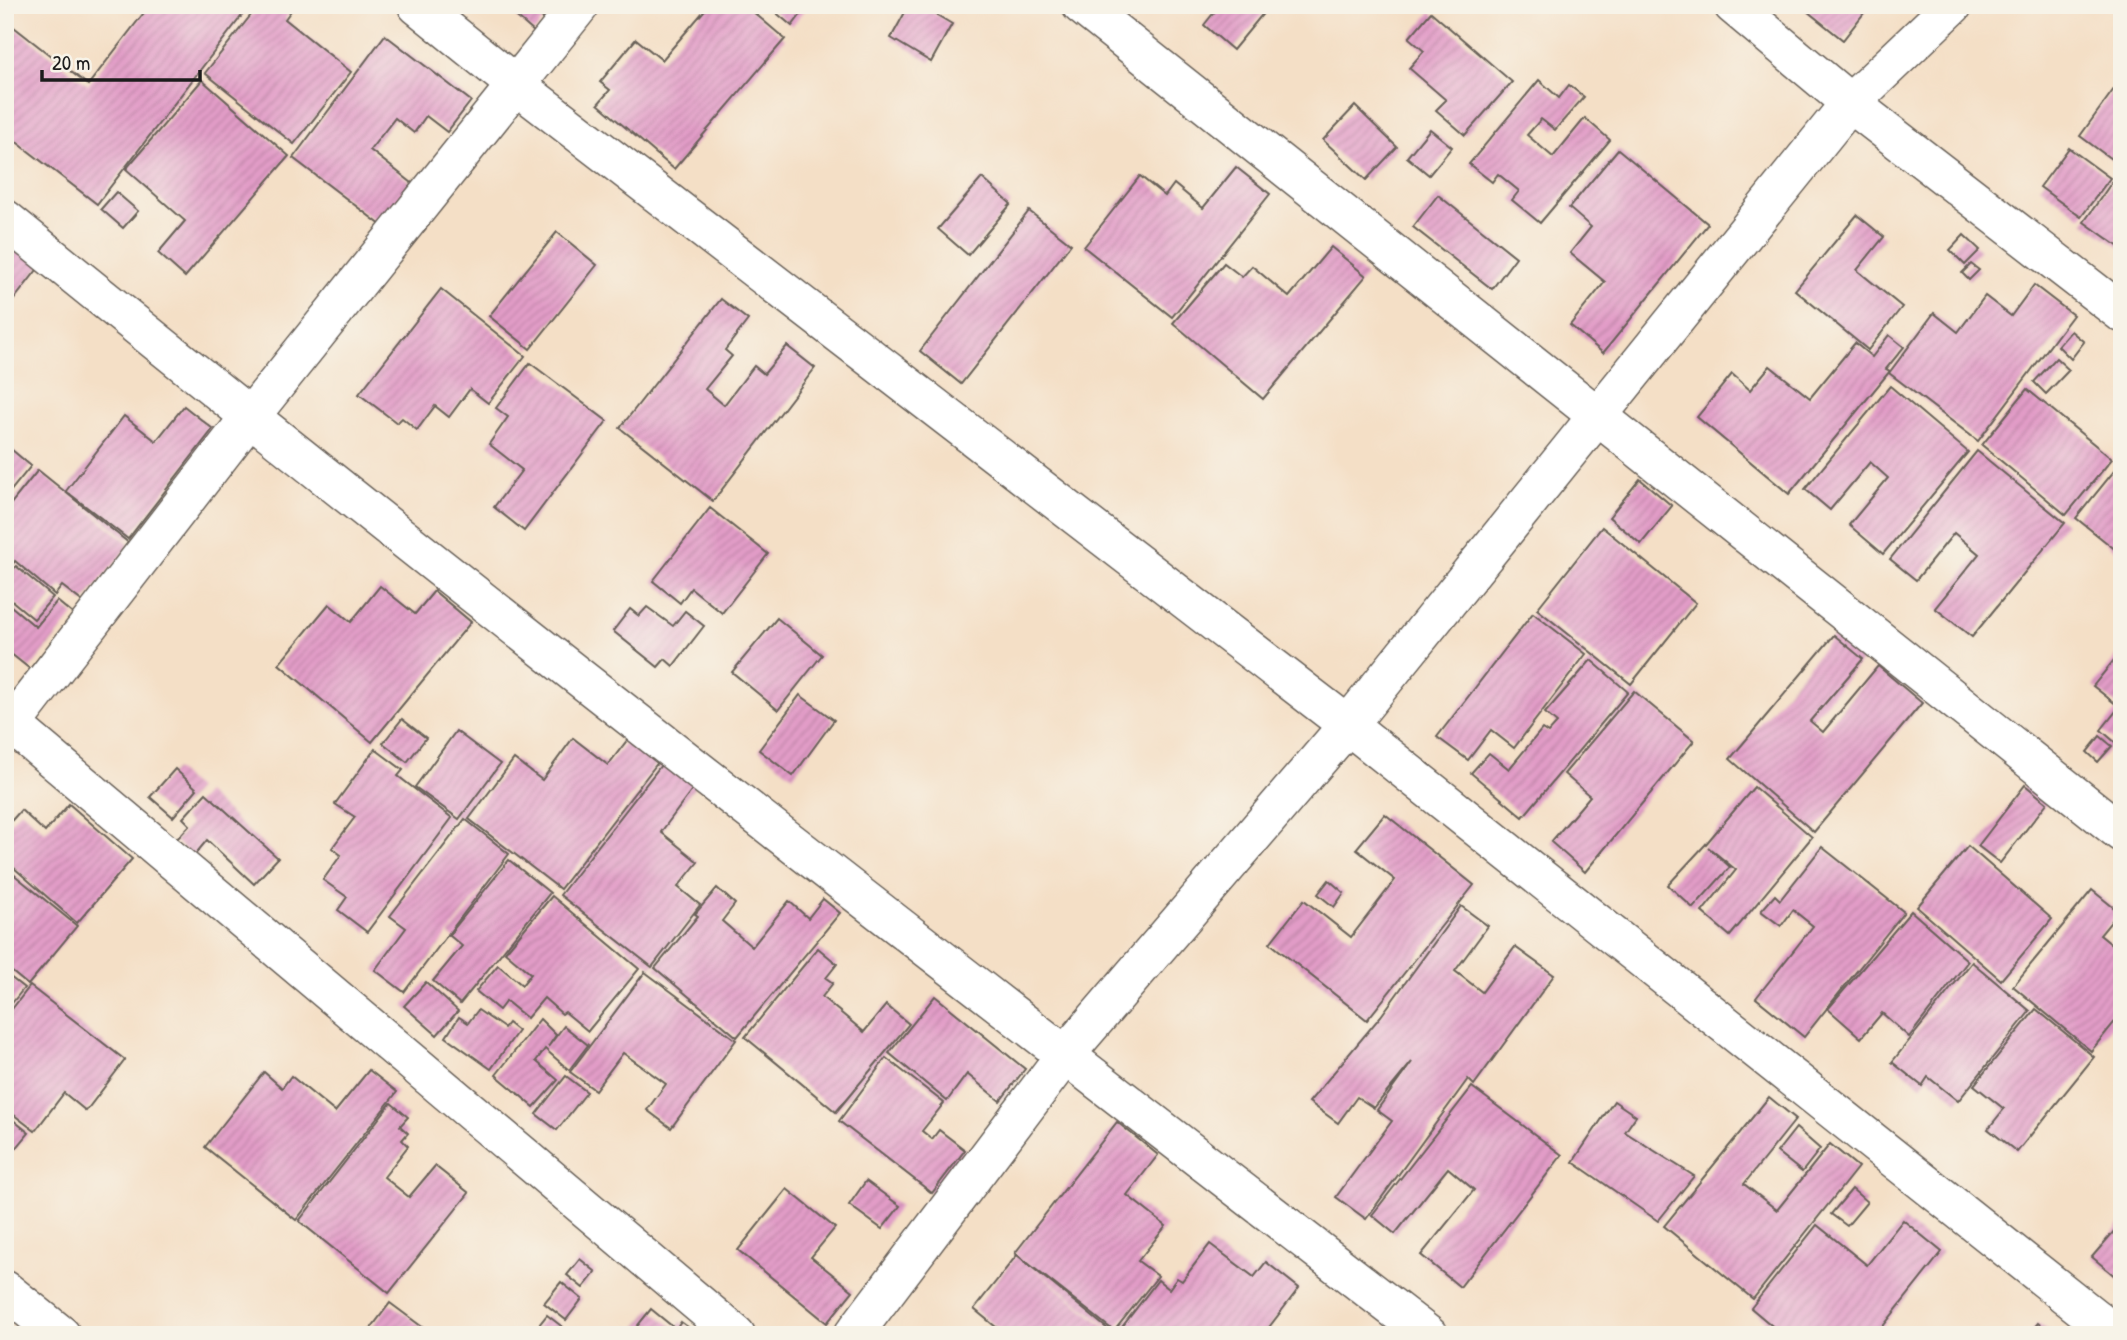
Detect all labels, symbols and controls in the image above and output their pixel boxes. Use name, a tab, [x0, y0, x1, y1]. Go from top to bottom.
scale bar	[42, 38, 200, 82]
text: 20 m	[52, 48, 90, 77]

